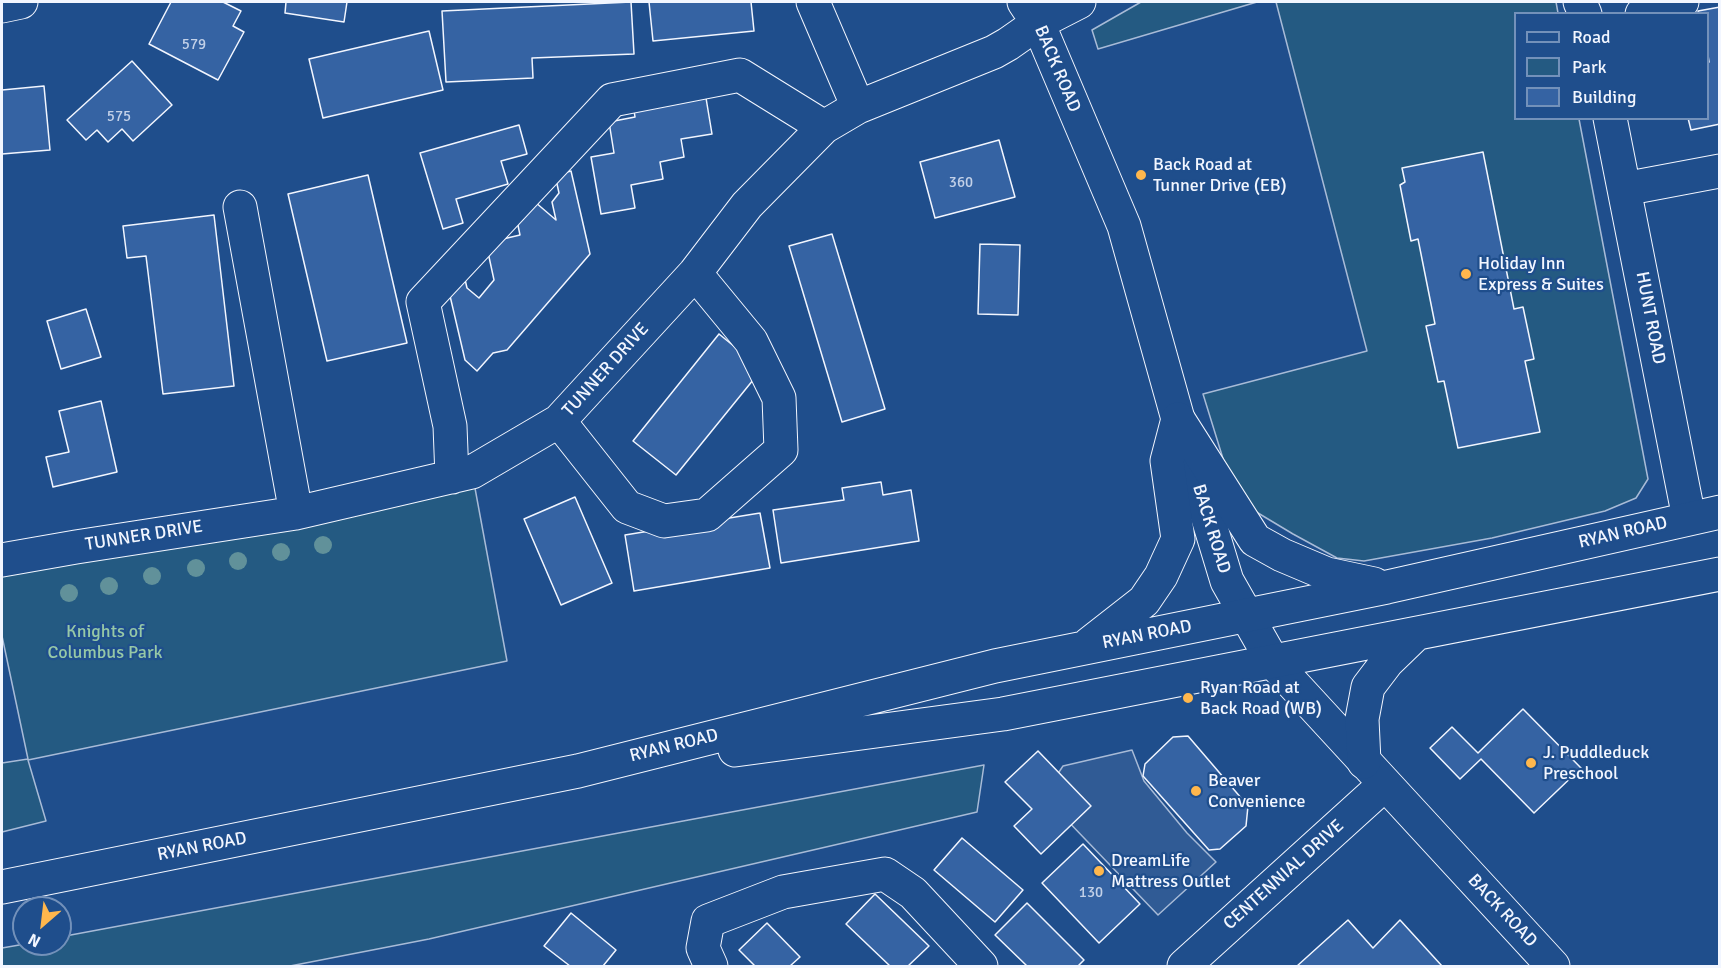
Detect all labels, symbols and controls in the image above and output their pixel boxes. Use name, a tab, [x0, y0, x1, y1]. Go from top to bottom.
legend	[1514, 12, 1709, 120]
street label: BACK ROAD	[1029, 22, 1085, 116]
text: Road	[1572, 26, 1611, 48]
house number: 579	[182, 36, 206, 54]
text: Park	[1572, 56, 1607, 78]
text: Building	[1572, 86, 1636, 108]
house number: 575	[107, 108, 131, 126]
place label: Back Road at Tunner Drive (EB)	[1153, 154, 1287, 196]
marker: Back Road at Tunner Drive (EB)	[1134, 168, 1148, 182]
house number: 360	[949, 174, 973, 192]
place label: Holiday Inn Express & Suites	[1478, 253, 1604, 296]
marker: Holiday Inn Express & Suites	[1459, 267, 1473, 281]
street label: HUNT ROAD	[1630, 270, 1670, 366]
street label: TUNNER DRIVE	[558, 319, 654, 421]
street label: BACK ROAD	[1187, 482, 1235, 576]
street label: RYAN ROAD	[1576, 512, 1670, 554]
street label: TUNNER DRIVE	[84, 516, 204, 556]
street label: RYAN ROAD	[1101, 616, 1193, 654]
park label: Knights of Columbus Park	[47, 621, 163, 664]
place label: Ryan Road at Back Road (WB)	[1200, 677, 1322, 720]
marker: Ryan Road at Back Road (WB)	[1181, 691, 1195, 705]
street label: RYAN ROAD	[627, 725, 721, 767]
place label: J. Puddleduck Preschool	[1543, 742, 1649, 784]
marker: J. Puddleduck Preschool	[1524, 756, 1538, 770]
place label: Beaver Convenience	[1208, 770, 1306, 812]
marker: Beaver Convenience	[1189, 784, 1203, 798]
street label: CENTENNIAL DRIVE	[1219, 815, 1349, 935]
street label: RYAN ROAD	[156, 828, 248, 866]
place label: DreamLife Mattress Outlet	[1111, 850, 1230, 892]
marker: DreamLife Mattress Outlet	[1092, 864, 1106, 878]
street label: BACK ROAD	[1463, 870, 1541, 952]
house number: 130	[1079, 884, 1103, 902]
north arrow	[12, 896, 72, 956]
text: N	[25, 929, 44, 952]

